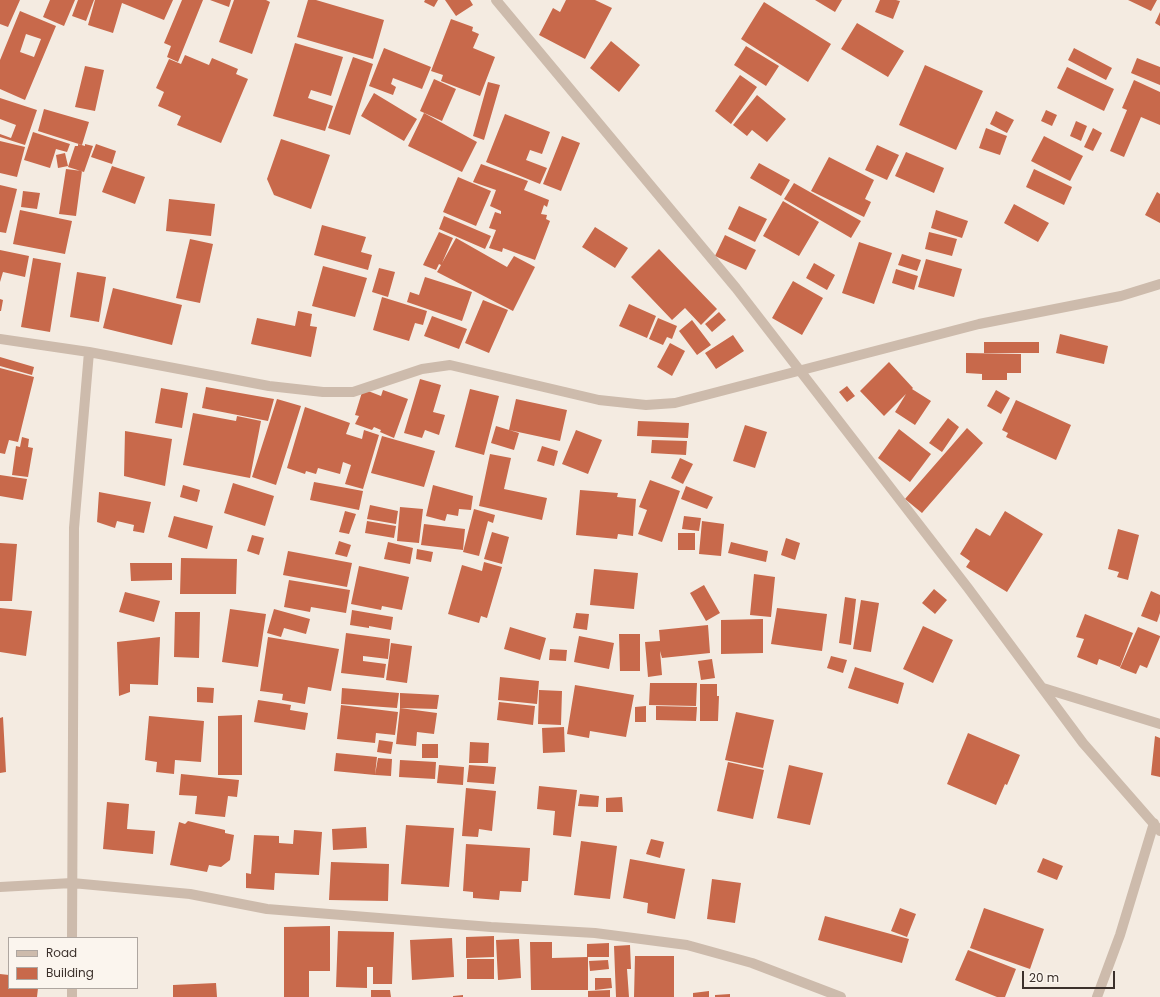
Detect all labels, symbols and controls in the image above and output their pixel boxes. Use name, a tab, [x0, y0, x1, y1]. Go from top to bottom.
legend	[8, 937, 138, 989]
text: Road	[46, 944, 77, 961]
scale bar	[1024, 963, 1117, 989]
text: Building	[46, 964, 94, 981]
text: 20 m	[1029, 969, 1059, 986]

